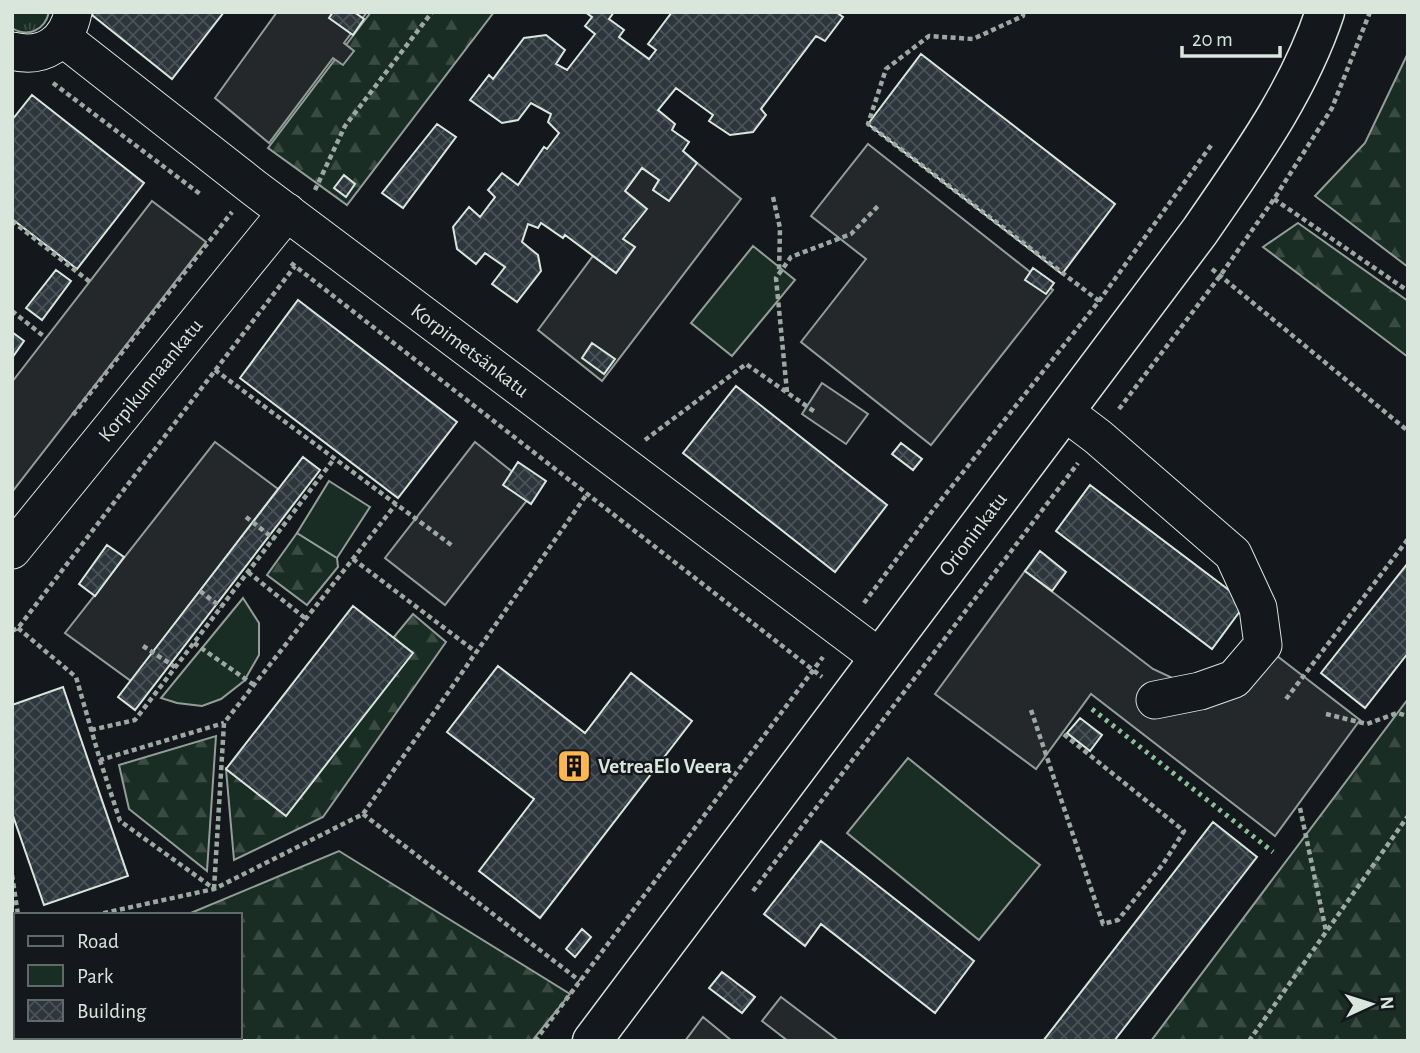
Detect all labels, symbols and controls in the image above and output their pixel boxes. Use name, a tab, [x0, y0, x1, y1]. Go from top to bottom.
scale bar	[1182, 14, 1280, 58]
text: 20 m	[1192, 29, 1233, 50]
street label: Korpimetsänkatu	[407, 299, 533, 401]
street label: Korpikunnaankatu	[94, 314, 206, 446]
street label: Orioninkatu	[935, 488, 1011, 580]
building icon: VetreaElo Veera	[555, 747, 593, 785]
place label: VetreaElo Veera	[598, 756, 732, 777]
legend	[14, 913, 242, 1039]
text: Road	[77, 931, 119, 952]
text: Park	[77, 966, 114, 987]
north arrow	[1336, 969, 1406, 1039]
text: N	[1377, 996, 1396, 1010]
text: Building	[77, 1001, 147, 1022]

